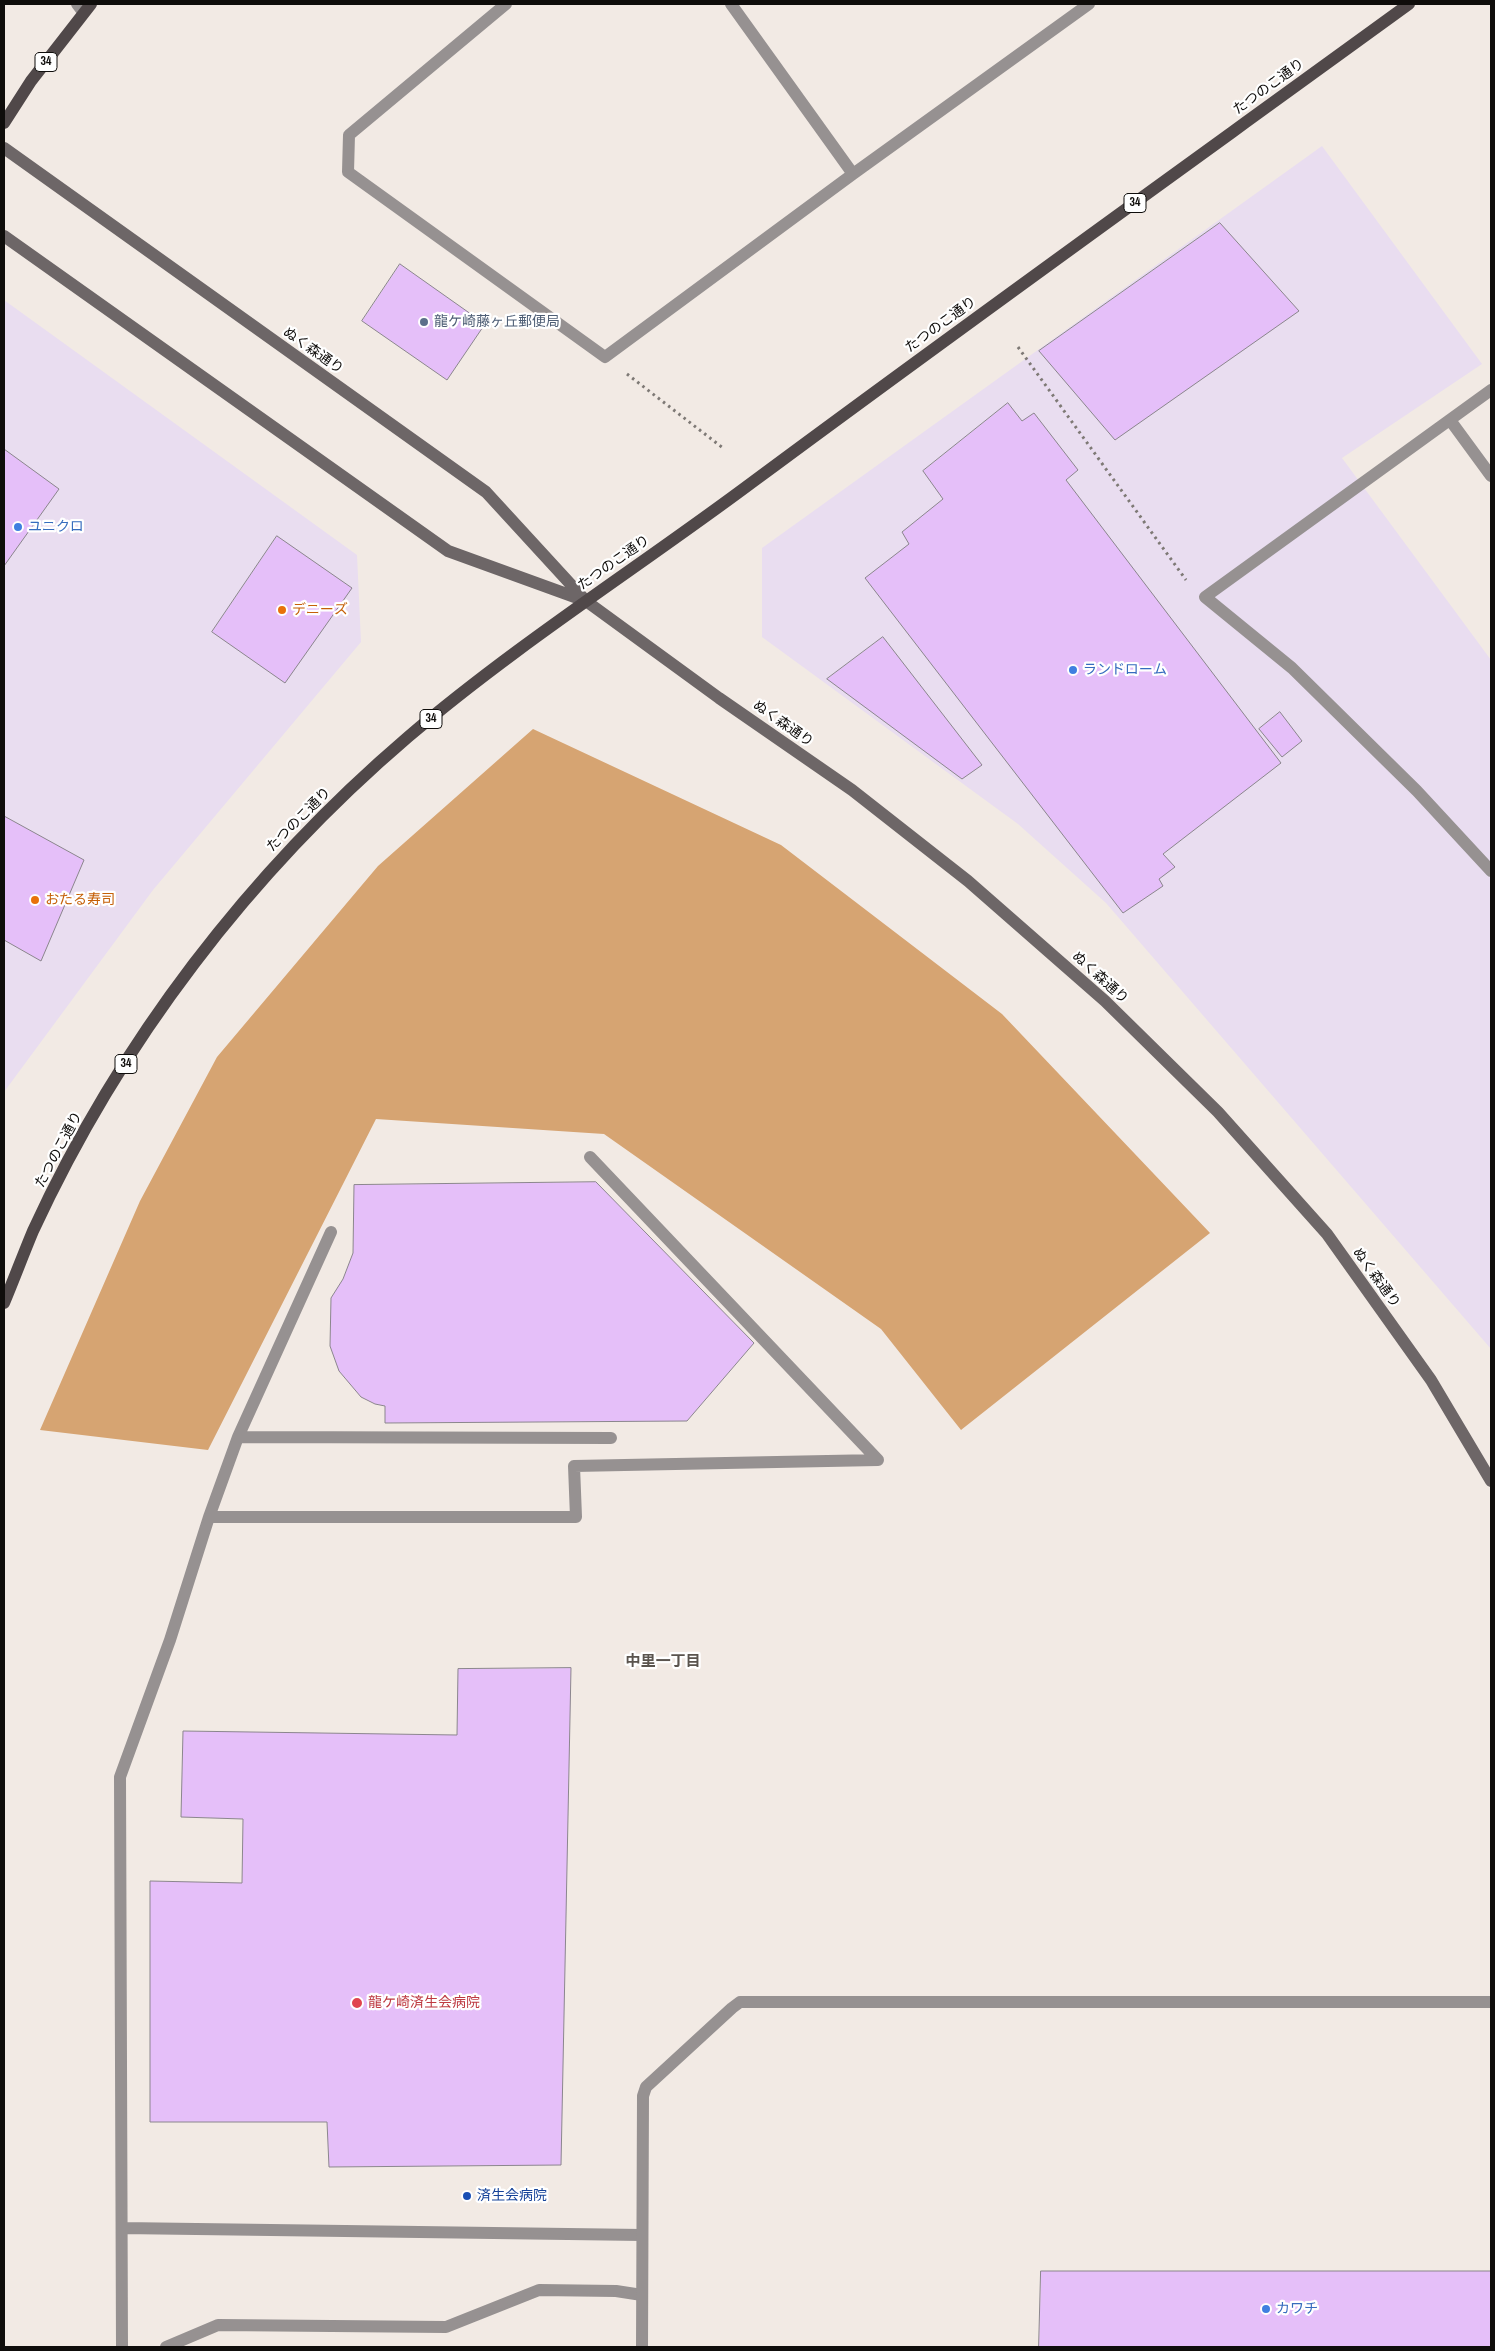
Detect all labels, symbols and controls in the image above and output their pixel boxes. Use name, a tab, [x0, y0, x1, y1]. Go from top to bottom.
road number: 34	[35, 52, 57, 72]
street label: たつのこ通り	[1230, 56, 1308, 118]
road number: 34	[1124, 194, 1146, 212]
street label: たつのこ通り	[902, 294, 980, 356]
place label: 龍ケ崎藤ヶ丘郵便局	[434, 314, 560, 330]
marker: 龍ケ崎藤ヶ丘郵便局	[418, 316, 430, 328]
street label: ぬく森通り	[280, 324, 346, 378]
place label: ユニクロ	[28, 519, 84, 535]
marker: ユニクロ	[12, 521, 24, 533]
street label: たつのこ通り	[575, 532, 653, 594]
place label: デニーズ	[292, 602, 348, 618]
marker: デニーズ	[276, 604, 288, 616]
place label: ランドローム	[1083, 662, 1167, 678]
marker: ランドローム	[1067, 664, 1079, 676]
street label: ぬく森通り	[750, 697, 816, 751]
road number: 34	[420, 710, 442, 729]
street label: たつのこ通り	[263, 784, 335, 856]
place label: おたる寿司	[45, 892, 115, 908]
marker: おたる寿司	[29, 894, 41, 906]
street label: ぬく森通り	[1068, 948, 1132, 1008]
road number: 34	[115, 1054, 137, 1074]
street label: たつのこ通り	[32, 1109, 86, 1191]
street label: ぬく森通り	[1349, 1245, 1403, 1311]
district label: 中里一丁目	[626, 1653, 700, 1671]
place label: 龍ケ崎済生会病院	[368, 1995, 480, 2011]
marker: 龍ケ崎済生会病院	[350, 1996, 364, 2010]
place label: 済生会病院	[477, 2188, 547, 2204]
marker: 済生会病院	[461, 2190, 473, 2202]
place label: カワチ	[1276, 2301, 1318, 2317]
marker: カワチ	[1260, 2303, 1272, 2315]

